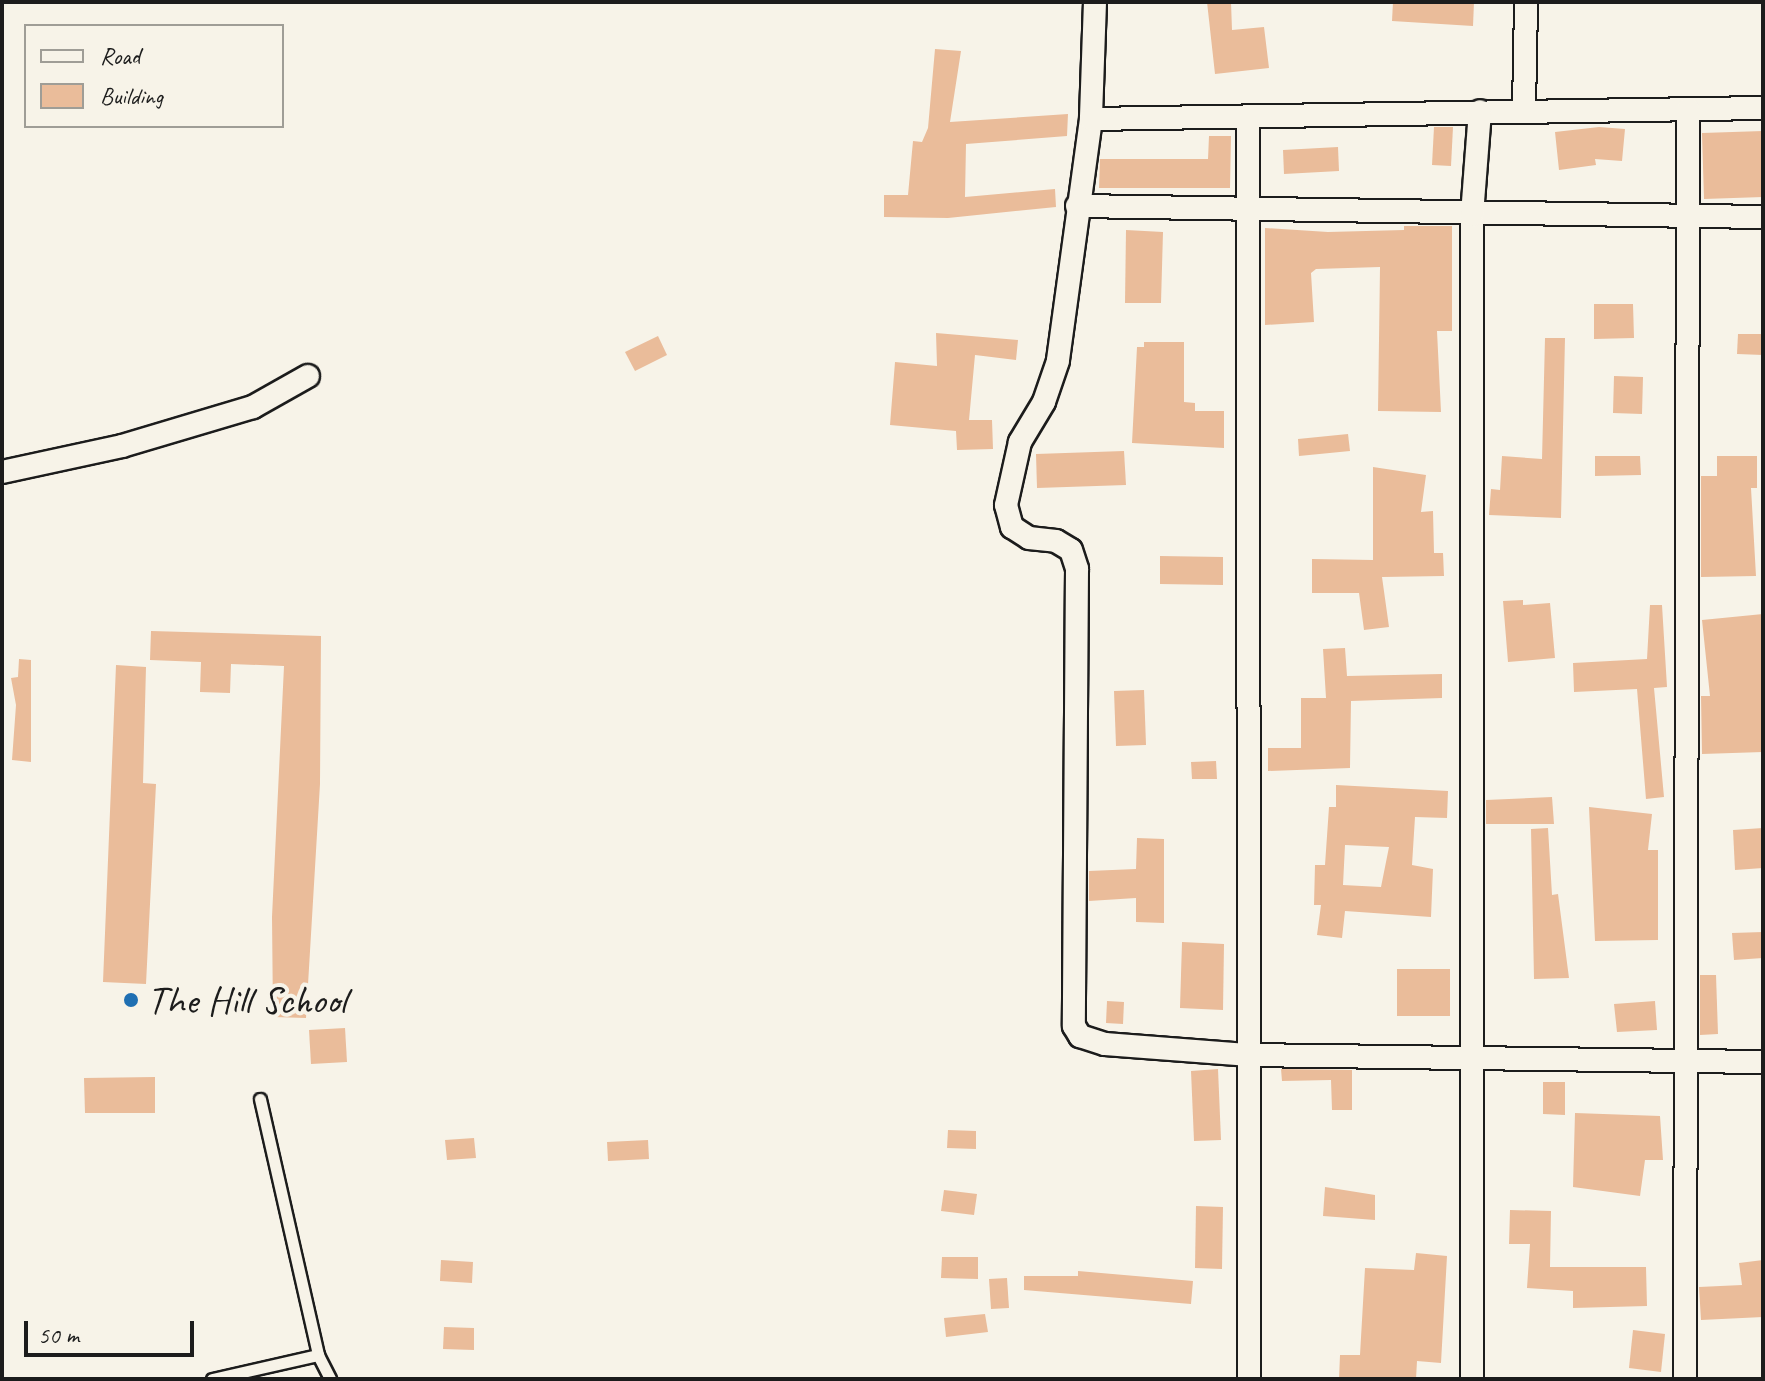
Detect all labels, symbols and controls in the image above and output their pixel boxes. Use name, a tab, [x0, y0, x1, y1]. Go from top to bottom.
legend	[24, 24, 284, 128]
text: Road	[100, 41, 140, 71]
text: Building	[100, 81, 163, 111]
place label: The Hill School	[147, 976, 347, 1024]
marker: The Hill School	[122, 991, 140, 1009]
scale bar	[28, 1305, 198, 1355]
text: 50 m	[38, 1320, 79, 1350]

